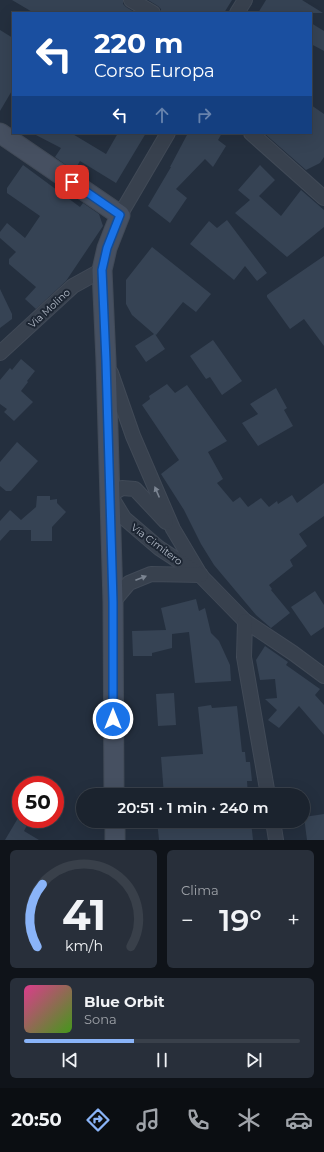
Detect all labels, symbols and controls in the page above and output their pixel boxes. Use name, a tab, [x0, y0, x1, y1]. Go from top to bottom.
text: 220 m	[94, 26, 183, 60]
icon: left	[28, 28, 80, 80]
text: Corso Europa	[94, 60, 215, 82]
icon: left	[109, 104, 131, 126]
icon: ahead	[151, 104, 173, 126]
icon: right	[193, 104, 215, 126]
pin	[55, 165, 89, 199]
icon: arrive	[61, 171, 83, 193]
street label: Via Molino	[26, 286, 73, 331]
one-way arrow	[153, 485, 159, 497]
street label: Via Cimitero	[128, 521, 185, 568]
one-way arrow	[136, 574, 148, 580]
position arrow	[92, 698, 134, 740]
speed limit sign: 50	[12, 776, 64, 828]
text: 20:51 · 1 min · 240 m	[117, 798, 269, 817]
text: Clima	[181, 882, 219, 898]
text: 41	[62, 890, 105, 940]
text: 19°	[219, 902, 262, 939]
text: −	[181, 907, 194, 934]
text: +	[287, 907, 300, 934]
text: km/h	[64, 937, 103, 955]
text: Blue Orbit	[84, 992, 164, 1011]
text: Sona	[84, 1011, 117, 1027]
icon: previous	[59, 1049, 81, 1071]
icon: pause	[151, 1049, 173, 1071]
icon: next	[243, 1049, 265, 1071]
icon: directions	[84, 1106, 112, 1134]
icon: music	[134, 1106, 162, 1134]
icon: phone	[184, 1106, 212, 1134]
icon: climate	[235, 1106, 263, 1134]
icon: car	[285, 1106, 313, 1134]
text: 20:50	[11, 1109, 62, 1131]

